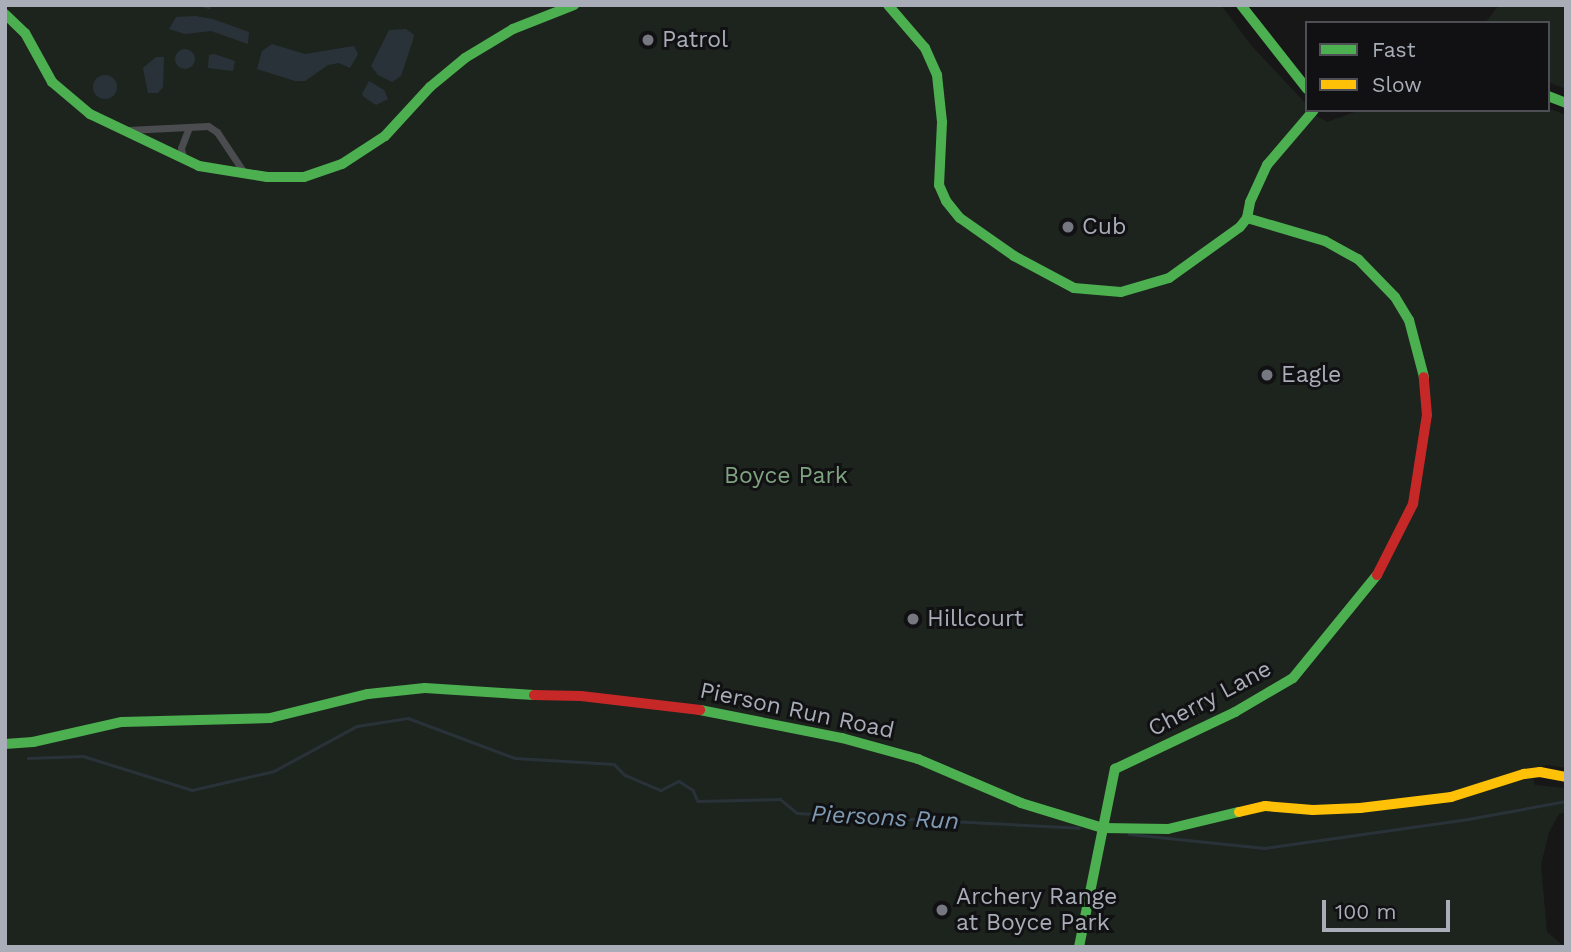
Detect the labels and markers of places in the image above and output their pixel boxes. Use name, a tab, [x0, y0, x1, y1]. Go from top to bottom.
place label: Patrol	[662, 26, 728, 54]
marker: Patrol	[640, 32, 656, 48]
place label: Cub	[1082, 213, 1126, 241]
marker: Cub	[1060, 219, 1076, 235]
place label: Eagle	[1281, 361, 1341, 389]
marker: Eagle	[1259, 367, 1275, 383]
place label: Hillcourt	[927, 605, 1023, 633]
marker: Hillcourt	[905, 611, 921, 627]
place label: Archery Range at Boyce Park	[956, 883, 1118, 937]
marker: Archery Range at Boyce Park	[934, 902, 950, 918]

